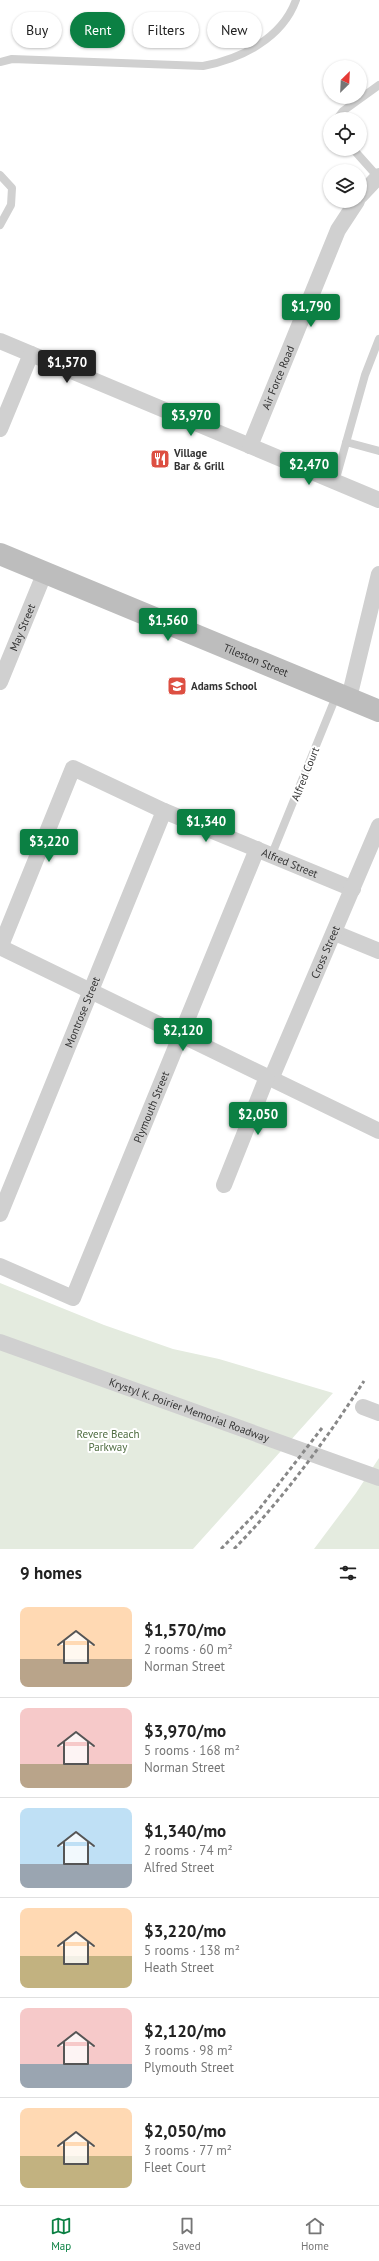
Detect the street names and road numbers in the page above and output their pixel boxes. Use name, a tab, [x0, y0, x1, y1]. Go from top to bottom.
street label: Air Force Road	[259, 343, 297, 412]
street label: May Street	[6, 601, 38, 653]
street label: Tileston Street	[221, 640, 291, 680]
street label: Alfred Court	[288, 745, 322, 803]
street label: Alfred Street	[260, 845, 320, 881]
street label: Cross Street	[308, 923, 343, 981]
street label: Montrose Street	[61, 974, 103, 1050]
street label: Plymouth Street	[130, 1069, 172, 1145]
street label: Krystyl K. Poirier Memorial Roadway	[107, 1375, 272, 1445]

